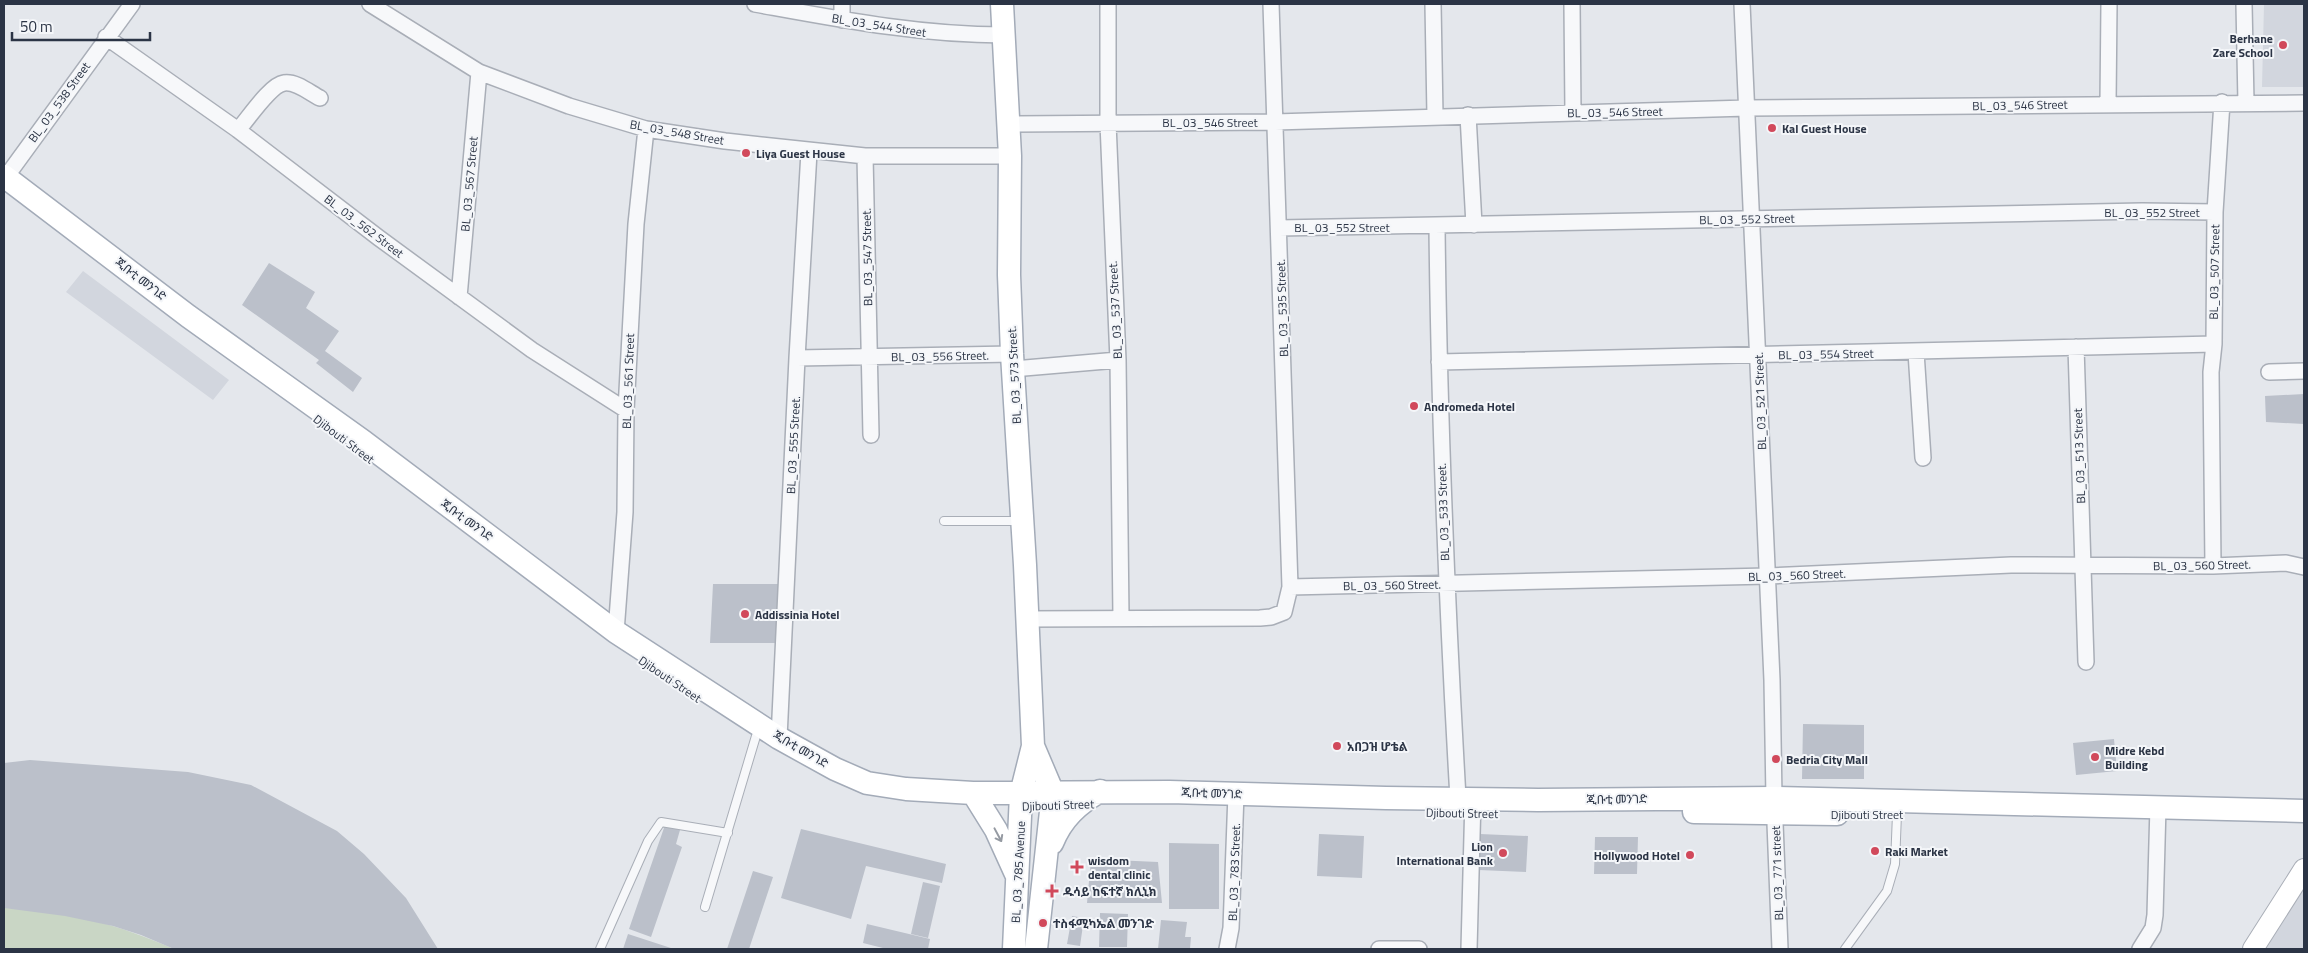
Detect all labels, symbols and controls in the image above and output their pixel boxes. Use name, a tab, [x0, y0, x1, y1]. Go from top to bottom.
street label: BL_03_544 Street	[830, 8, 928, 42]
scale bar	[12, 10, 150, 42]
text: 50 m	[20, 15, 53, 38]
place label: Berhane Zare School	[2213, 29, 2273, 62]
marker: Berhane Zare School	[2277, 39, 2289, 51]
street label: BL_03_538 Street	[23, 57, 95, 146]
street label: BL_03_546 Street	[1972, 95, 2069, 115]
street label: BL_03_546 Street	[1567, 102, 1664, 122]
street label: BL_03_546 Street	[1162, 113, 1259, 132]
street label: BL_03_548 Street	[628, 114, 726, 150]
place label: Kal Guest House	[1782, 119, 1867, 138]
marker: Kal Guest House	[1766, 122, 1778, 134]
street label: BL_03_567 Street	[455, 135, 483, 232]
place label: Liya Guest House	[756, 144, 845, 163]
marker: Liya Guest House	[740, 147, 752, 159]
street label: BL_03_562 Street	[320, 190, 408, 263]
street label: BL_03_552 Street	[2104, 203, 2201, 222]
street label: BL_03_547 Street.	[857, 208, 877, 306]
street label: BL_03_552 Street	[1699, 209, 1796, 229]
street label: BL_03_552 Street	[1294, 218, 1391, 237]
street label: BL_03_507 Street	[2204, 223, 2224, 320]
street label: ጂቡቲ መንገድ	[111, 253, 171, 306]
street label: BL_03_535 Street.	[1271, 259, 1293, 357]
street label: BL_03_537 Street.	[1103, 261, 1127, 359]
street label: BL_03_573 Street.	[1002, 326, 1026, 424]
street label: BL_03_561 Street	[617, 332, 639, 429]
street label: BL_03_554 Street	[1778, 344, 1875, 364]
street label: BL_03_556 Street.	[891, 346, 989, 366]
street label: BL_03_521 Street.	[1749, 352, 1771, 450]
street label: BL_03_555 Street.	[781, 396, 805, 494]
place label: Andromeda Hotel	[1424, 397, 1515, 416]
marker: Andromeda Hotel	[1408, 400, 1420, 412]
street label: BL_03_513 Street	[2068, 407, 2090, 504]
street label: Djibouti Street	[309, 410, 379, 469]
street label: BL_03_533 Street.	[1432, 463, 1454, 561]
street label: ጂቡቲ መንገድ	[437, 494, 498, 546]
street label: BL_03_560 Street.	[2153, 555, 2251, 575]
street label: BL_03_560 Street.	[1748, 564, 1846, 586]
street label: BL_03_560 Street.	[1343, 575, 1441, 595]
place label: Addissinia Hotel	[755, 605, 840, 624]
marker: Addissinia Hotel	[739, 608, 751, 620]
street label: Djibouti Street	[635, 651, 706, 708]
street label: ጂቡቲ መንገድ	[770, 725, 833, 773]
place label: አበጋዝ ሆቴል	[1347, 737, 1408, 756]
marker: አበጋዝ ሆቴል	[1331, 740, 1343, 752]
place label: Midre Kebd Building	[2105, 741, 2164, 774]
place label: Bedria City Mall	[1786, 750, 1868, 769]
marker: Midre Kebd Building	[2089, 751, 2101, 763]
marker: Bedria City Mall	[1770, 753, 1782, 765]
street label: ጂቡቲ መንገድ	[1181, 782, 1243, 804]
street label: ጂቡቲ መንገድ	[1586, 789, 1648, 809]
street label: Djibouti Street	[1021, 794, 1095, 816]
street label: Djibouti Street	[1426, 803, 1499, 823]
street label: Djibouti Street	[1831, 805, 1904, 824]
street label: BL_03_785 Avenue	[1006, 821, 1030, 923]
street label: BL_03_783 Street.	[1223, 823, 1245, 921]
street label: BL_03_771 street	[1766, 825, 1788, 921]
one-way arrow	[994, 827, 1003, 842]
place label: Lion International Bank	[1396, 837, 1494, 870]
place label: Raki Market	[1885, 842, 1949, 861]
marker: Raki Market	[1869, 845, 1881, 857]
place label: Hollywood Hotel	[1594, 846, 1680, 865]
marker: Lion International Bank	[1497, 847, 1509, 859]
marker: Hollywood Hotel	[1684, 849, 1696, 861]
place label: wisdom dental clinic	[1088, 851, 1151, 884]
marker: wisdom dental clinic	[1070, 860, 1084, 874]
place label: ዱሳይ ከፍተኛ ክሊኒክ	[1063, 882, 1157, 901]
marker: ዱሳይ ከፍተኛ ክሊኒክ	[1045, 884, 1059, 898]
place label: ተስፋሚካኤል መንገድ	[1053, 914, 1155, 933]
marker: ተስፋሚካኤል መንገድ	[1037, 917, 1049, 929]

